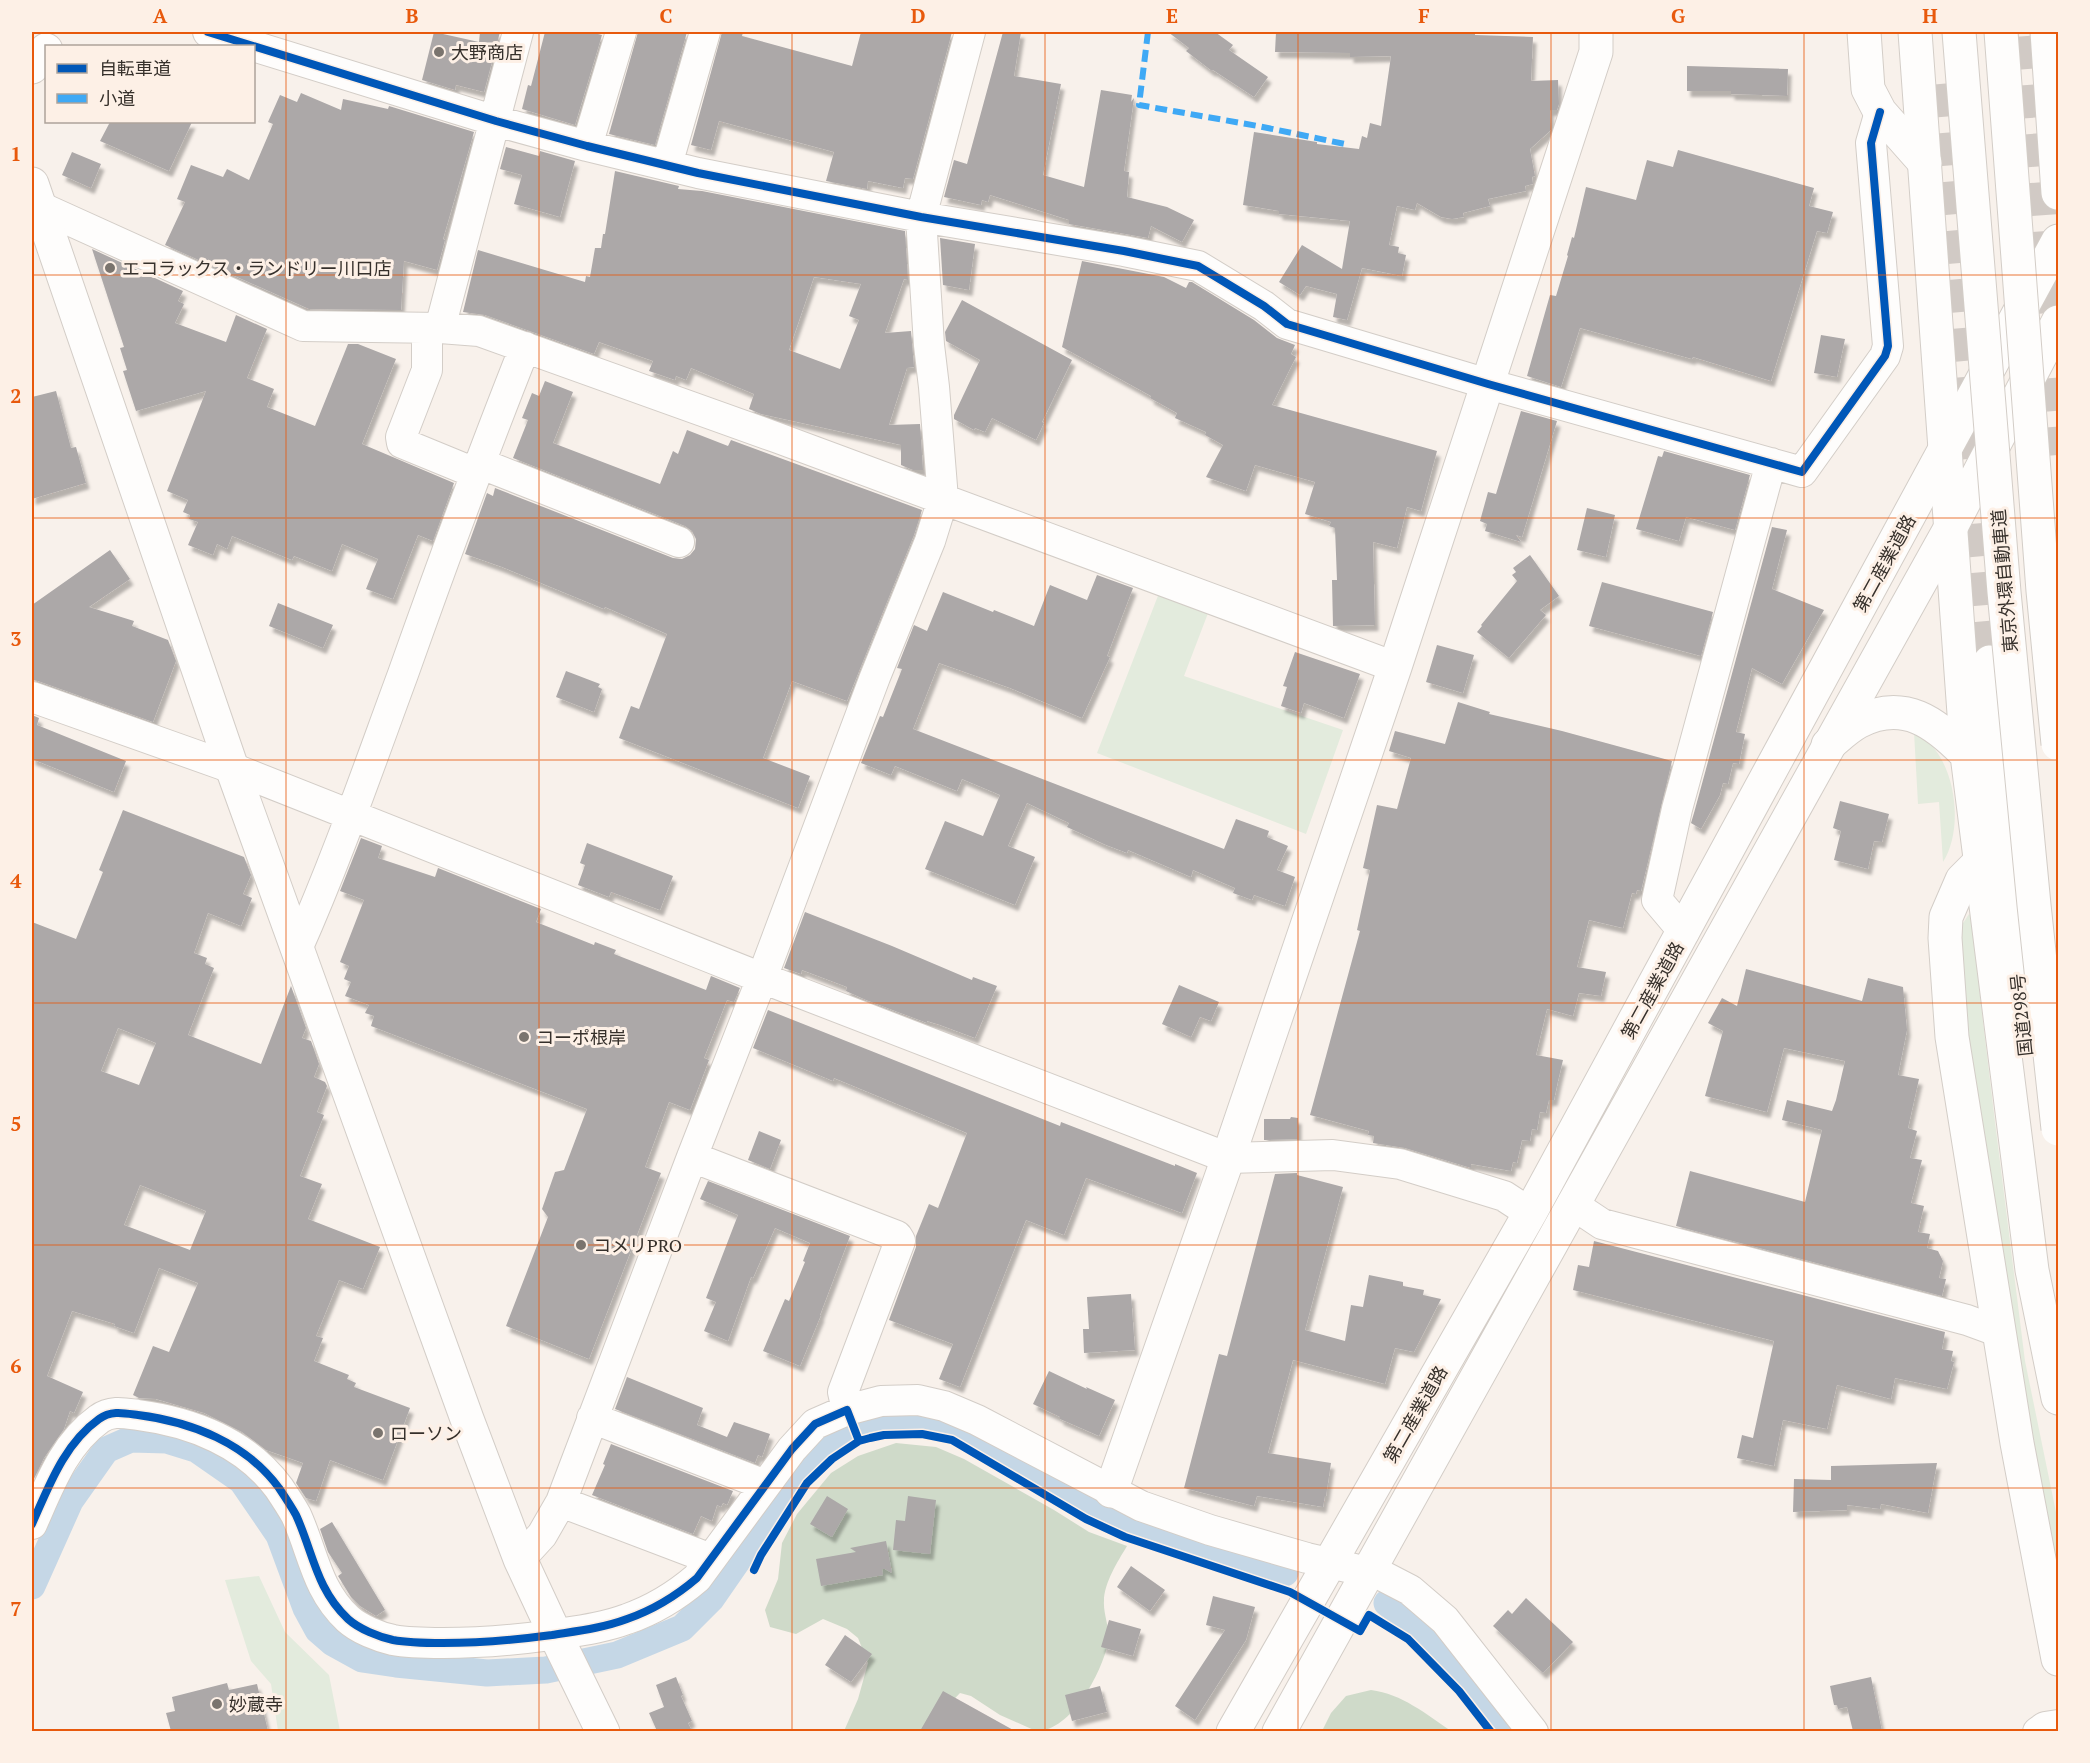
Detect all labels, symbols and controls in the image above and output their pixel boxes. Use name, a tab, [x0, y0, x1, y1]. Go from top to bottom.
text: A	[153, 2, 168, 29]
text: B	[406, 2, 419, 29]
text: C	[659, 2, 673, 29]
text: D	[911, 2, 925, 29]
text: E	[1166, 2, 1178, 29]
text: F	[1418, 2, 1430, 29]
text: G	[1671, 2, 1685, 29]
text: H	[1922, 2, 1938, 29]
place label: 大野商店	[451, 40, 523, 64]
legend	[45, 45, 255, 123]
marker: 大野商店	[432, 45, 446, 59]
text: 自転車道	[99, 56, 171, 80]
text: 小道	[99, 86, 135, 110]
text: 1	[10, 140, 22, 167]
place label: エコラックス・ランドリー川口店	[122, 256, 391, 280]
marker: エコラックス・ランドリー川口店	[103, 261, 117, 275]
text: 2	[10, 382, 22, 409]
street label: 東京外環自動車道	[1986, 508, 2022, 654]
street label: 第二産業道路	[1847, 510, 1921, 616]
text: 3	[10, 625, 22, 652]
text: 4	[10, 867, 22, 894]
street label: 第二産業道路	[1615, 937, 1689, 1043]
street label: 国道298号	[2005, 973, 2037, 1057]
place label: コーポ根岸	[536, 1025, 626, 1049]
marker: コーポ根岸	[517, 1030, 531, 1044]
text: 5	[10, 1110, 22, 1137]
place label: コメリPRO	[593, 1233, 682, 1257]
marker: コメリPRO	[574, 1238, 588, 1252]
text: 6	[10, 1352, 22, 1379]
street label: 第二産業道路	[1378, 1361, 1452, 1467]
place label: ローソン	[390, 1421, 462, 1445]
marker: ローソン	[371, 1426, 385, 1440]
text: 7	[10, 1595, 22, 1622]
place label: 妙蔵寺	[229, 1692, 283, 1716]
marker: 妙蔵寺	[210, 1697, 224, 1711]

